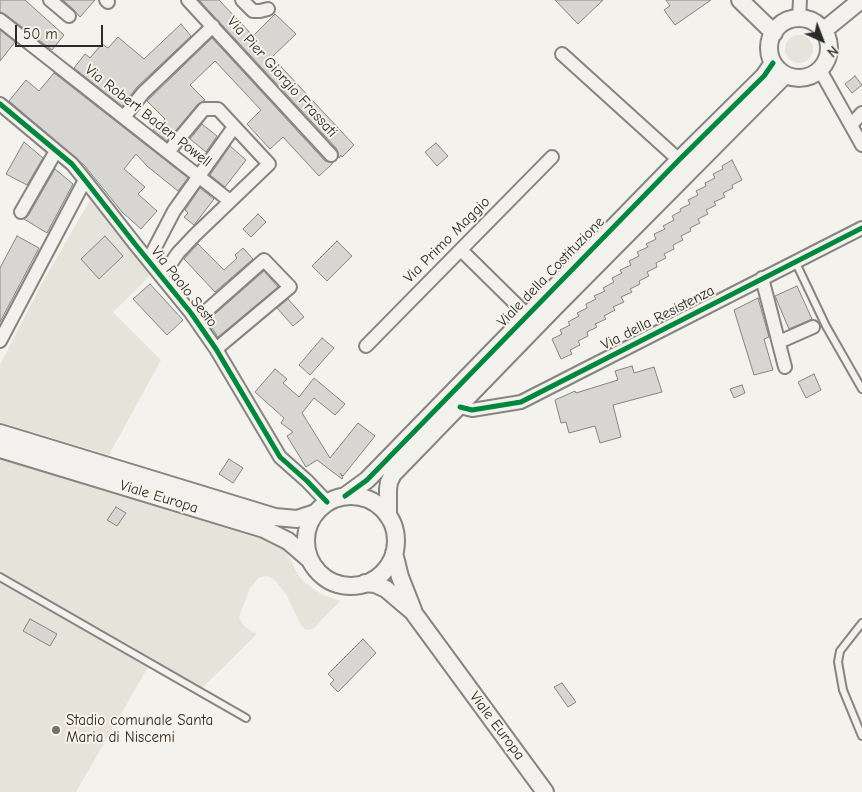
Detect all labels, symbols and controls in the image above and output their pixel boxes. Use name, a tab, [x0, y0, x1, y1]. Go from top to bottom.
street label: Via Pier Giorgio Frassati	[223, 13, 341, 141]
scale bar	[18, 15, 105, 47]
north arrow	[797, 15, 847, 65]
text: 50 m	[23, 25, 58, 43]
text: N	[823, 42, 842, 61]
street label: Via Robert Baden Powell	[81, 61, 215, 171]
street label: Via Primo Maggio	[400, 193, 494, 287]
street label: Viale della Costituzione	[494, 213, 608, 331]
street label: Via Paolo Sesto	[147, 243, 221, 331]
street label: Via della Resistenza	[598, 282, 718, 354]
street label: Viale Europa	[118, 477, 200, 517]
street label: Viale Europa	[465, 688, 529, 764]
place label: Stadio comunale Santa Maria di Niscemi	[66, 712, 213, 747]
marker: Stadio comunale Santa Maria di Niscemi	[50, 724, 62, 736]

